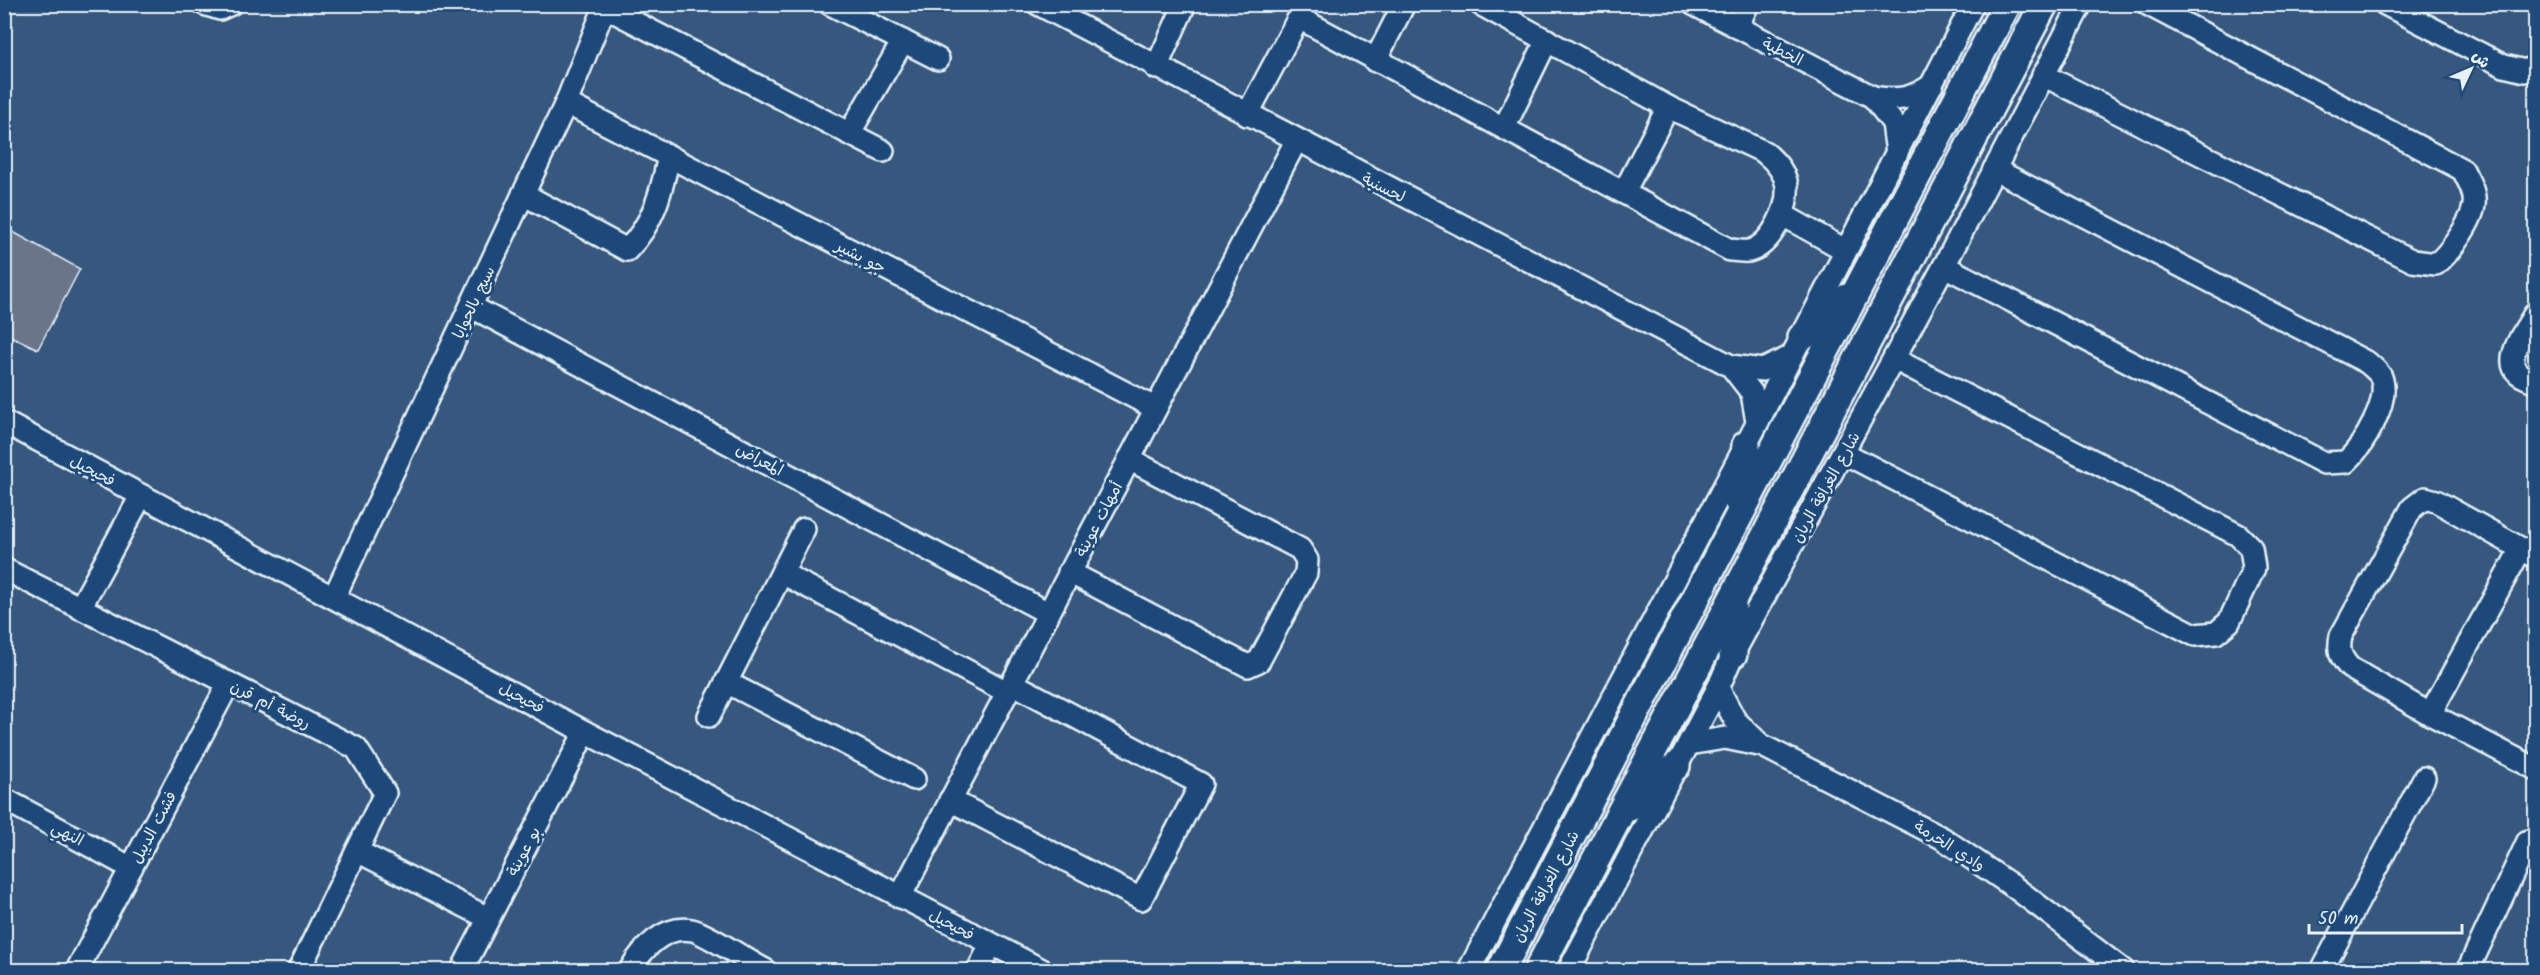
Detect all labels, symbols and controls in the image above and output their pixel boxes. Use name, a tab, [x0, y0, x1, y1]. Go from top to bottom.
street label: الخطية	[1757, 31, 1807, 73]
north arrow	[2441, 39, 2501, 99]
text: ش	[2466, 45, 2496, 75]
street label: لحسنية	[1357, 167, 1410, 210]
street label: جو بشير	[829, 233, 890, 281]
street label: سيج بالحوايا	[447, 262, 502, 343]
street label: شارع الغرافة الريان	[1785, 428, 1867, 548]
street label: المعراض	[731, 437, 788, 483]
street label: فحيحيل	[65, 449, 119, 494]
street label: أمهات عوينة	[1069, 477, 1130, 562]
street label: روضة أم قرن	[226, 674, 315, 736]
street label: فحيحيل	[494, 676, 548, 721]
street label: فشت الديبل	[125, 787, 184, 869]
street label: وادي الخرمة	[1909, 814, 1990, 878]
street label: النهي	[46, 815, 88, 854]
street label: بو عوينة	[501, 822, 548, 881]
street label: شارع الغرافة الريان	[1506, 826, 1586, 947]
scale bar	[2309, 897, 2462, 935]
street label: فحيحيل	[924, 903, 978, 948]
text: 50 m	[2318, 905, 2358, 934]

